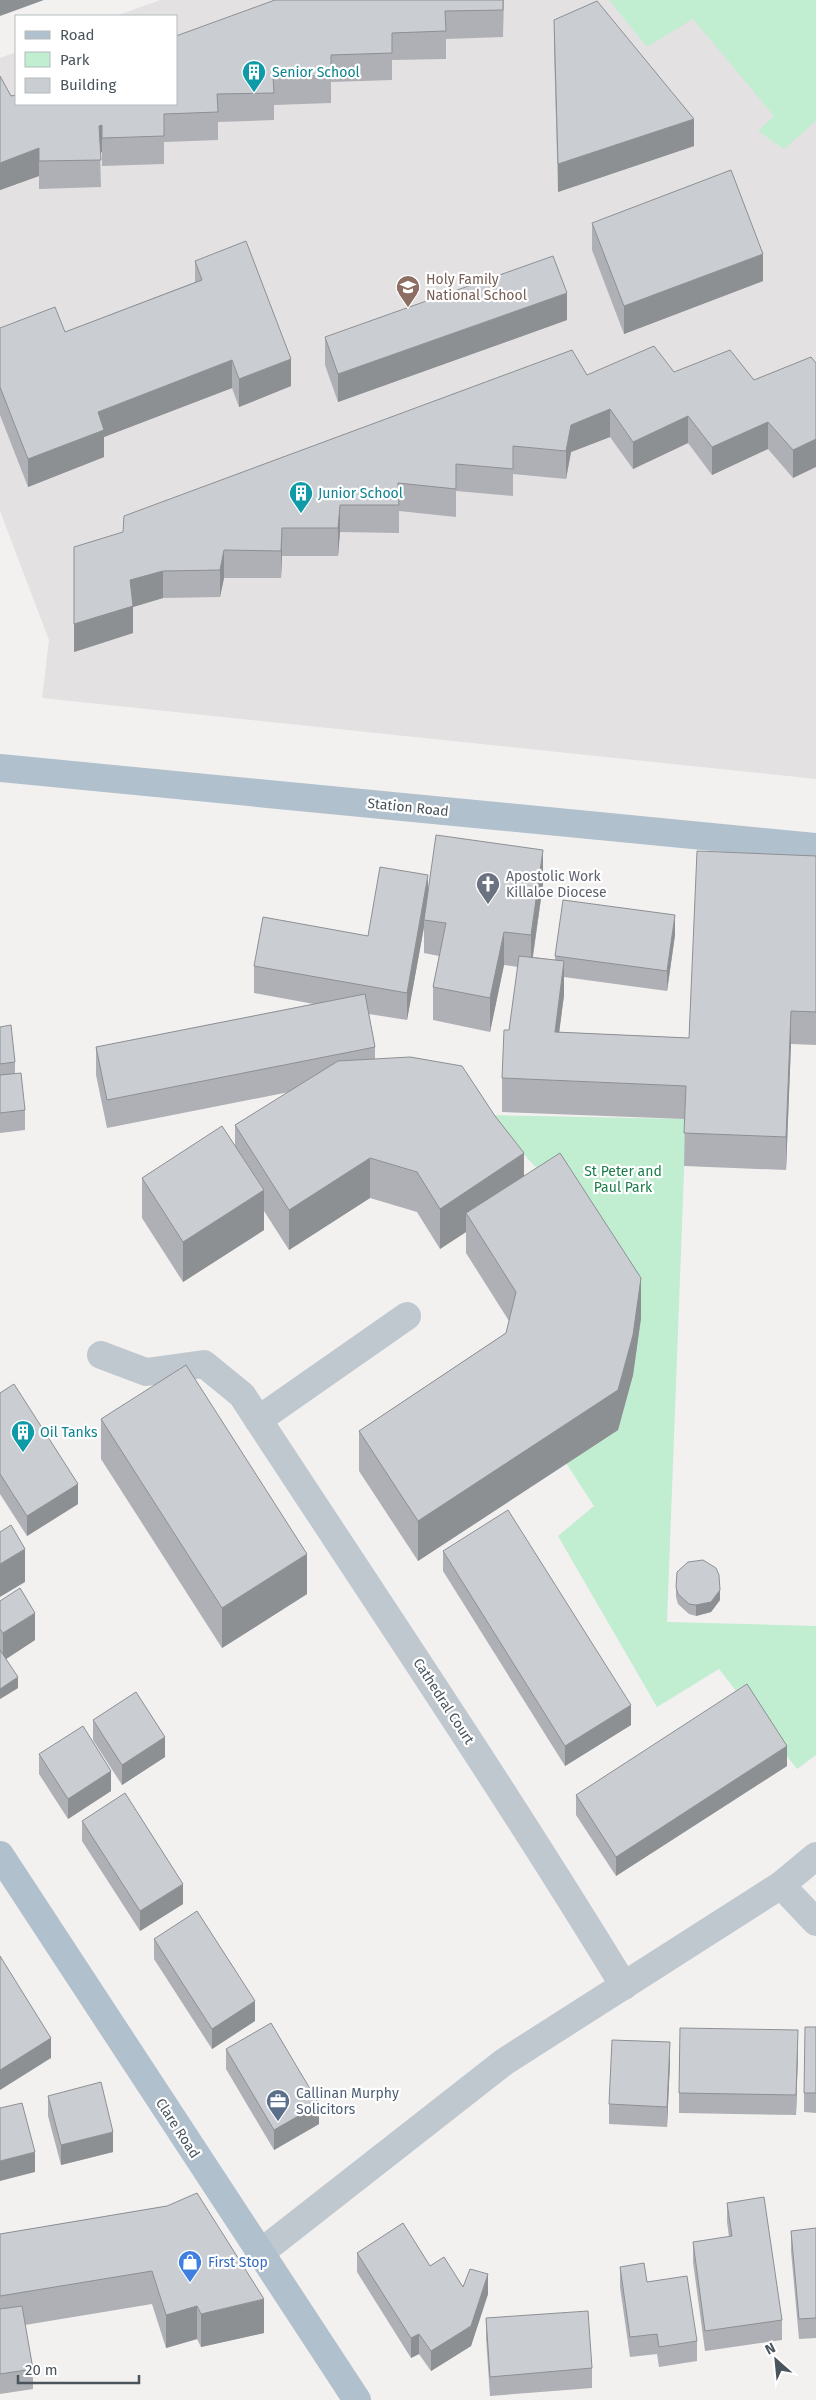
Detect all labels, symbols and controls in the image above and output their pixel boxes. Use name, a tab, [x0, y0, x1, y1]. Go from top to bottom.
legend	[15, 15, 178, 105]
text: Road	[60, 26, 95, 44]
text: Park	[60, 51, 90, 69]
building icon: Senior School	[241, 59, 267, 93]
place label: Senior School	[272, 64, 360, 81]
text: Building	[60, 76, 116, 94]
place label: Holy Family National School	[426, 271, 527, 304]
school or university icon: Holy Family National School	[395, 274, 421, 308]
building icon: Junior School	[288, 480, 314, 514]
place label: Junior School	[318, 485, 403, 502]
street label: Station Road	[366, 795, 449, 820]
place label: Apostolic Work Killaloe Diocese	[506, 868, 607, 901]
church icon: Apostolic Work Killaloe Diocese	[475, 871, 501, 905]
park label: St Peter and Paul Park	[584, 1163, 662, 1196]
building icon: Oil Tanks	[10, 1419, 36, 1453]
place label: Oil Tanks	[40, 1424, 98, 1441]
street label: Cathedral Court	[409, 1655, 478, 1748]
place label: Callinan Murphy Solicitors	[296, 2085, 399, 2118]
office icon: Callinan Murphy Solicitors	[265, 2088, 291, 2122]
street label: Clare Road	[152, 2095, 203, 2161]
shop icon: First Stop	[177, 2249, 203, 2283]
place label: First Stop	[208, 2254, 268, 2271]
north arrow	[751, 2335, 801, 2385]
text: N	[762, 2339, 778, 2359]
scale bar	[18, 2352, 139, 2384]
text: 20 m	[25, 2361, 58, 2379]

